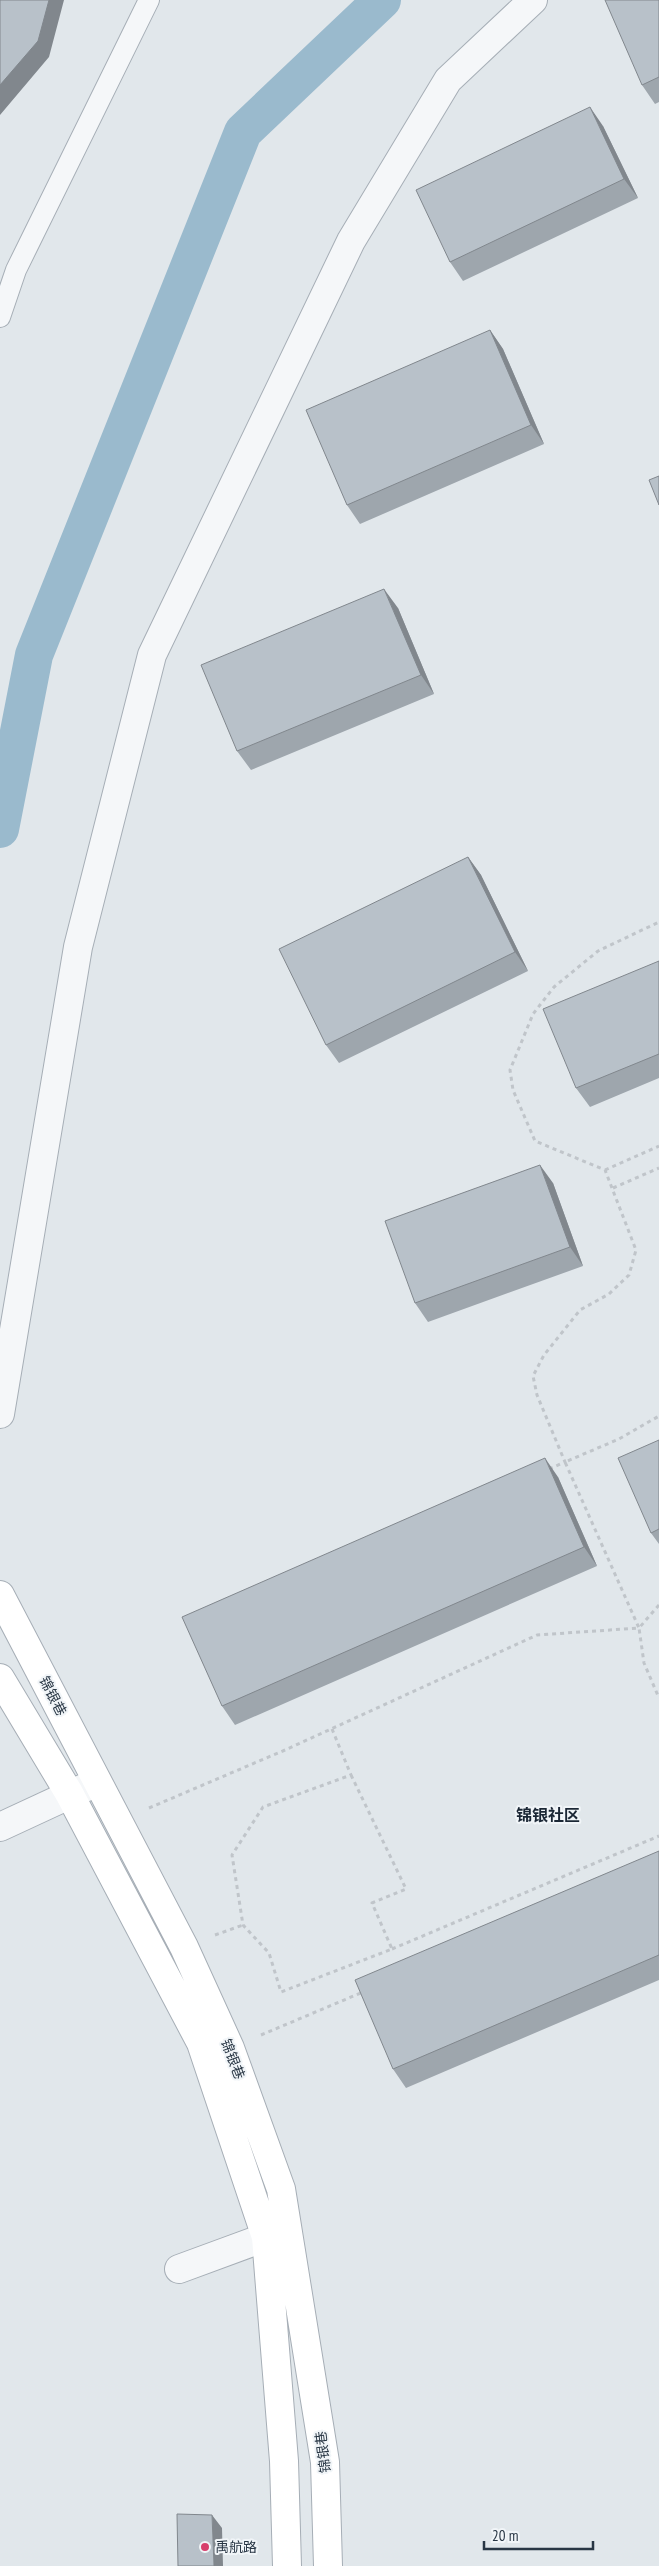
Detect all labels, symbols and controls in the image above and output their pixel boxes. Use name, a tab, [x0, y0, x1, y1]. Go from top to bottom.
street label: 锦银巷	[35, 1673, 71, 1719]
district label: 锦银社区	[516, 1805, 580, 1825]
street label: 锦银巷	[217, 2036, 249, 2082]
street label: 锦银巷	[312, 2430, 334, 2474]
scale bar	[484, 2518, 593, 2550]
text: 20 m	[492, 2526, 518, 2545]
place label: 禹航路	[215, 2538, 257, 2556]
marker: 禹航路	[199, 2541, 211, 2553]

